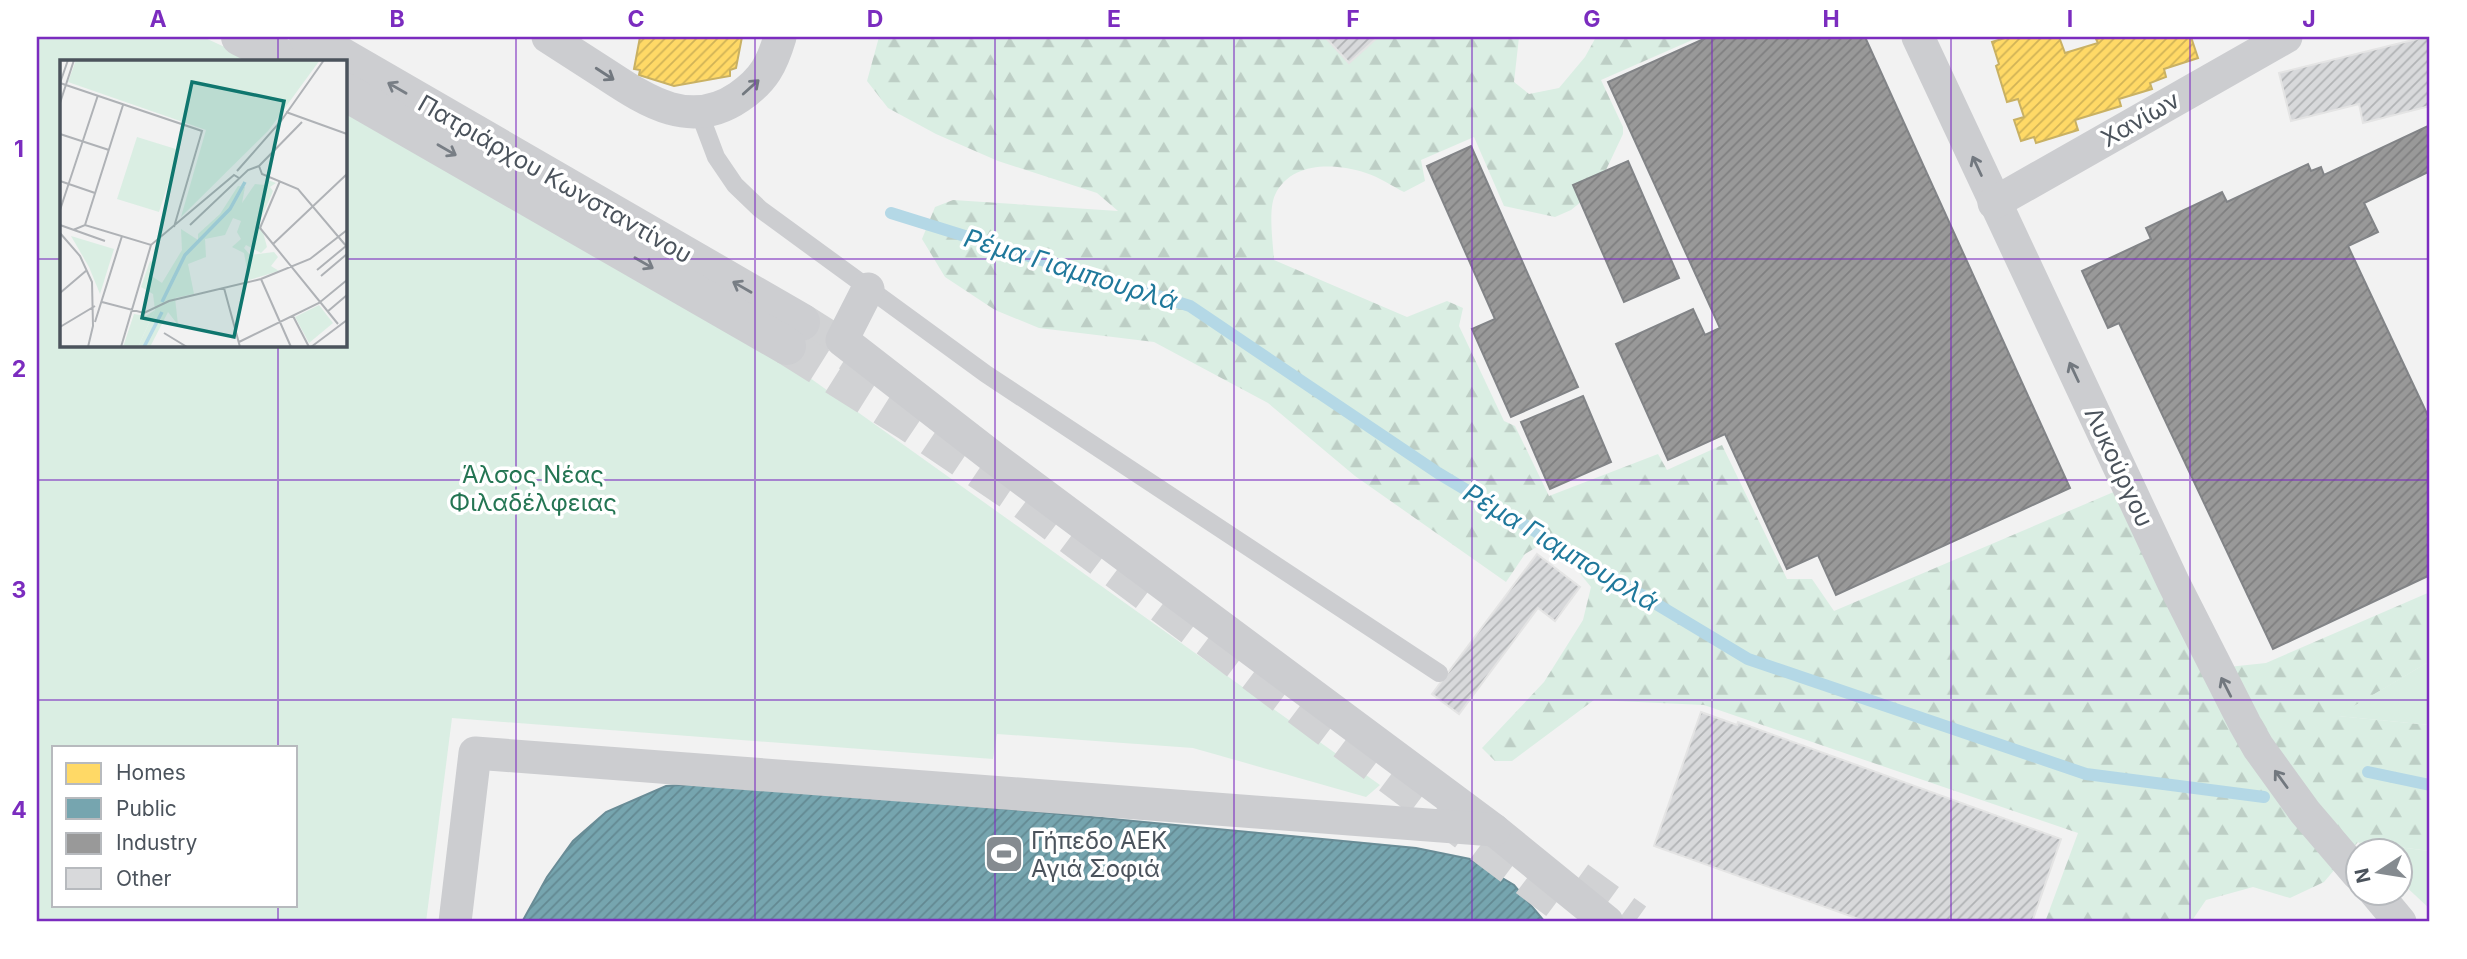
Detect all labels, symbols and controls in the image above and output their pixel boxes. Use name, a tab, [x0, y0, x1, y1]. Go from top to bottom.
text: A	[149, 5, 167, 33]
text: B	[389, 5, 405, 33]
text: C	[627, 5, 645, 33]
text: D	[867, 5, 883, 33]
text: E	[1107, 5, 1121, 33]
text: F	[1346, 5, 1360, 33]
text: G	[1583, 5, 1601, 33]
text: H	[1822, 5, 1840, 33]
text: I	[2067, 5, 2073, 33]
text: J	[2302, 5, 2316, 33]
inset map	[60, 60, 346, 346]
one-way arrow	[595, 67, 615, 81]
one-way arrow	[742, 78, 759, 95]
one-way arrow	[387, 80, 407, 94]
street label: Χανίων	[2096, 85, 2184, 153]
street label: Πατριάρχου Κωνσταντίνου	[413, 89, 697, 269]
text: 1	[14, 135, 24, 163]
one-way arrow	[436, 143, 456, 157]
one-way arrow	[1970, 156, 1983, 177]
water label: Ρέμα Γιαμπουρλά	[961, 222, 1182, 316]
one-way arrow	[633, 257, 653, 271]
one-way arrow	[732, 280, 752, 294]
text: 2	[12, 355, 26, 383]
one-way arrow	[2067, 362, 2080, 383]
street label: Λυκούργου	[2079, 403, 2159, 531]
park label: Άλσος Νέας Φιλαδέλφειας	[449, 460, 617, 517]
water label: Ρέμα Γιαμπουρλά	[1458, 477, 1665, 618]
text: 3	[12, 576, 26, 604]
one-way arrow	[2218, 677, 2232, 698]
legend	[52, 746, 298, 906]
text: Homes	[116, 760, 186, 785]
one-way arrow	[2274, 770, 2289, 789]
text: 4	[11, 796, 27, 824]
text: Public	[116, 796, 177, 821]
place label: Γήπεδο ΑΕΚ Αγιά Σοφιά	[1031, 826, 1167, 883]
text: Industry	[116, 830, 198, 855]
sports icon: Γήπεδο ΑΕΚ Αγιά Σοφιά	[983, 833, 1025, 875]
north arrow	[2344, 836, 2414, 906]
text: Other	[116, 866, 172, 891]
text: N	[2350, 866, 2376, 885]

